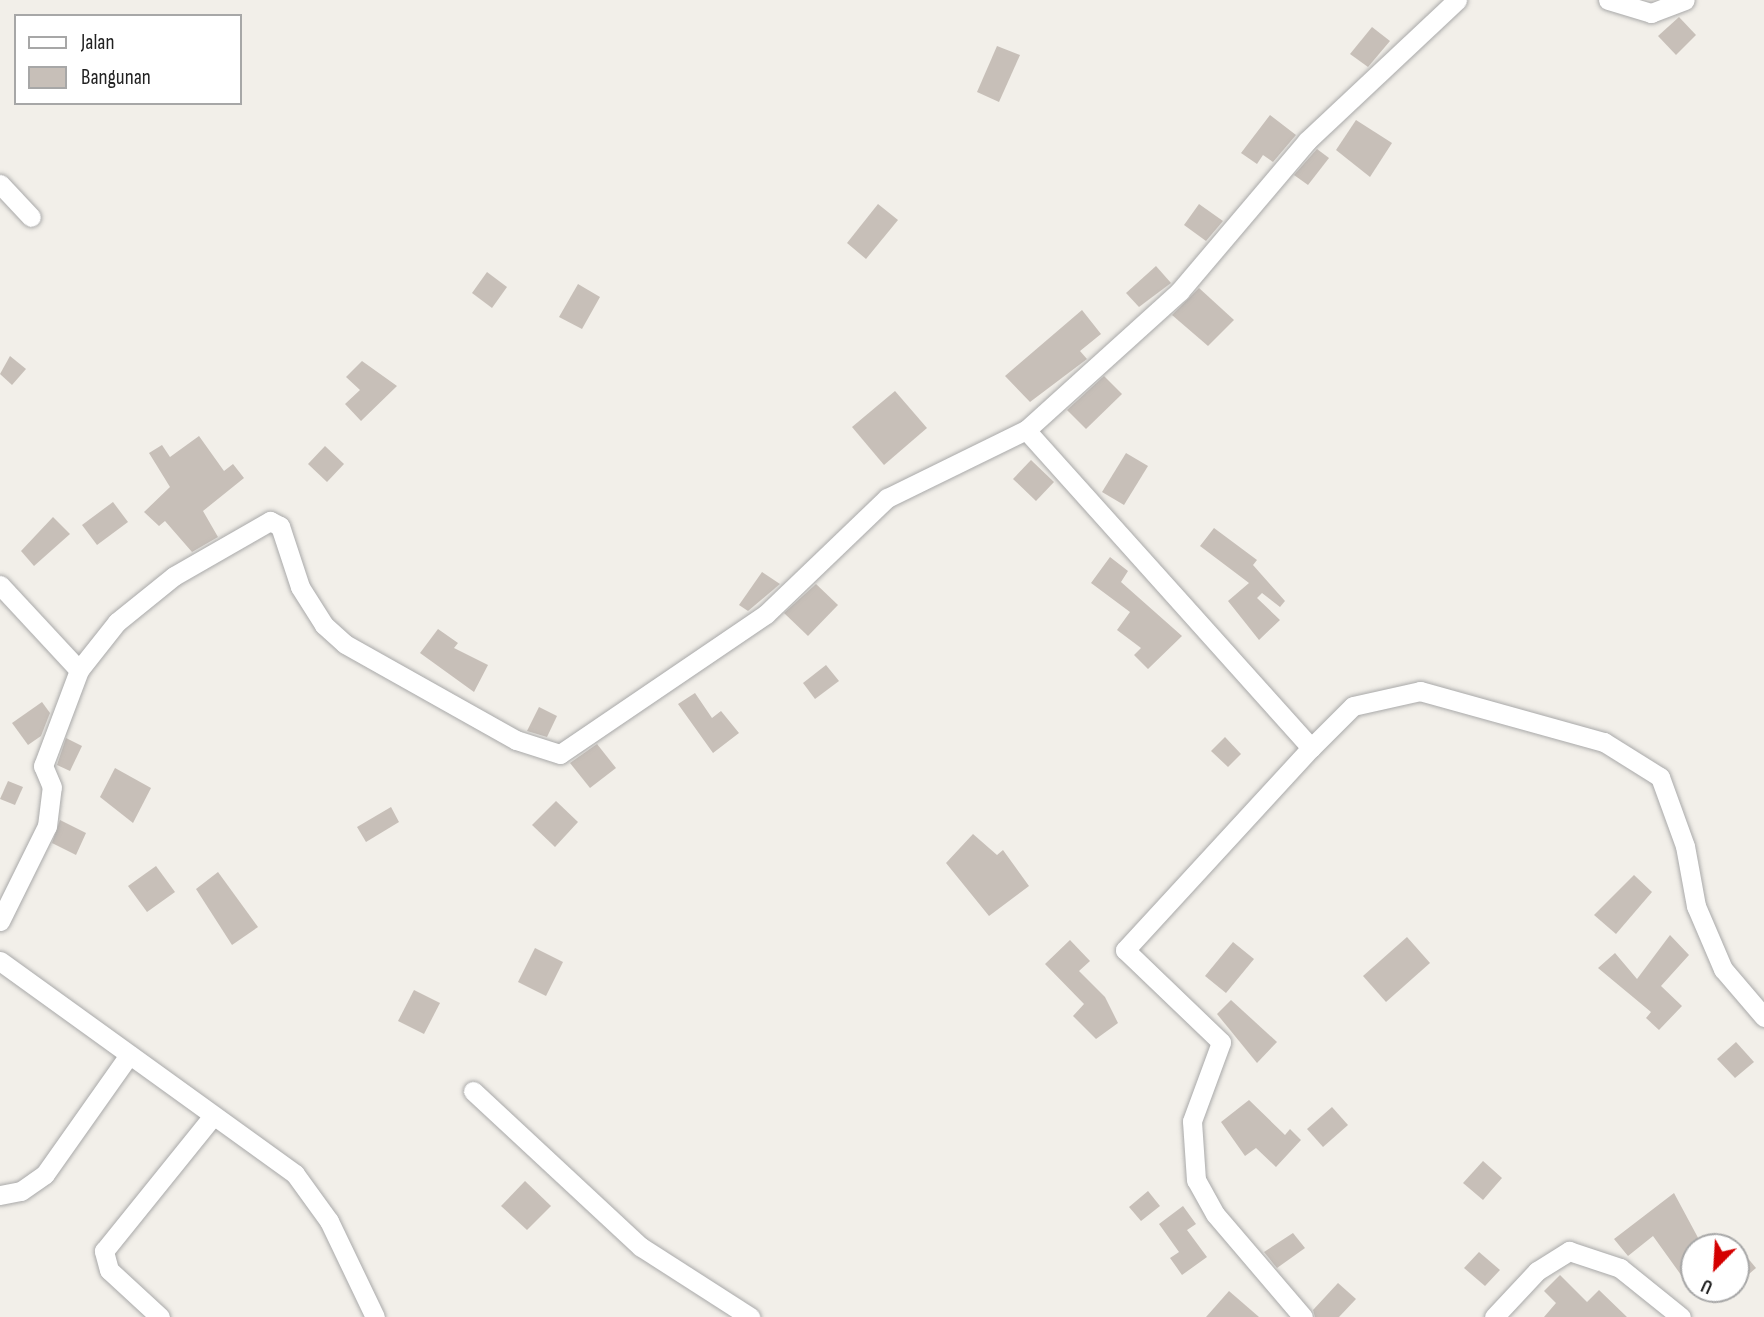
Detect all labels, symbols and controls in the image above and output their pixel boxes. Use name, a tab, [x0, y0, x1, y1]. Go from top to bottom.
legend	[14, 14, 242, 105]
text: Jalan	[81, 30, 114, 55]
text: Bangunan	[81, 65, 151, 90]
north arrow	[1680, 1233, 1750, 1303]
text: U	[1698, 1273, 1716, 1298]

